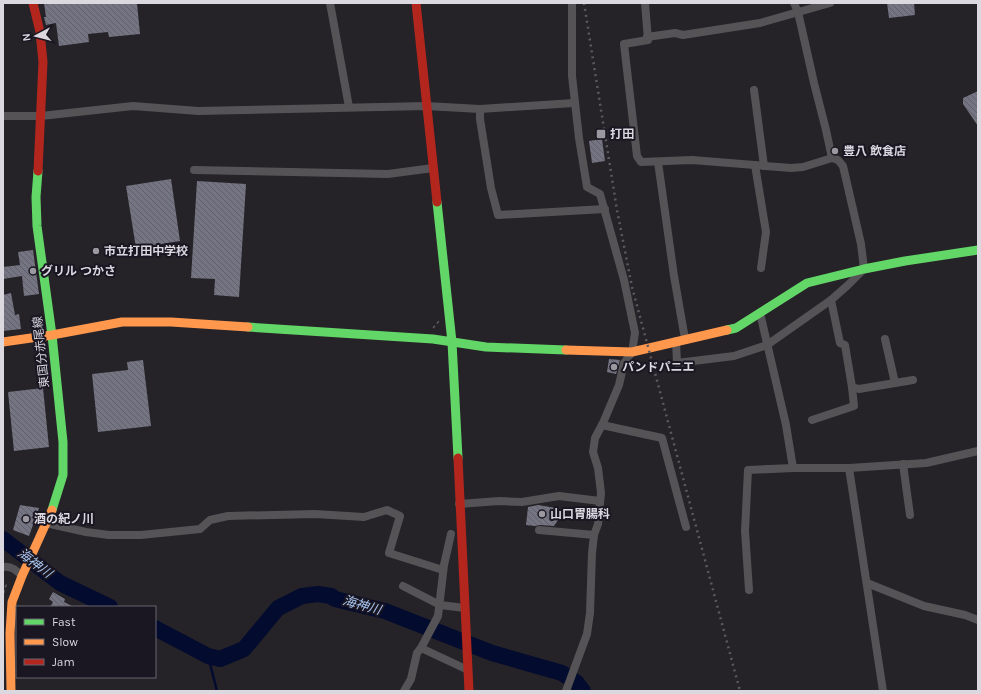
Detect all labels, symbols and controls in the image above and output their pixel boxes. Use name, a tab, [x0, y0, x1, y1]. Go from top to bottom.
north arrow	[16, 16, 56, 56]
text: N	[20, 32, 34, 42]
place label: 打田	[610, 127, 634, 141]
marker: 打田	[595, 128, 607, 140]
place label: 豊八 飲食店	[843, 144, 906, 158]
marker: 豊八 飲食店	[830, 146, 840, 156]
place label: 市立打田中学校	[104, 244, 188, 258]
marker: 市立打田中学校	[91, 246, 101, 256]
place label: グリル つかさ	[41, 264, 116, 278]
marker: グリル つかさ	[28, 266, 38, 276]
street label: 東国分赤尾線	[30, 315, 52, 389]
place label: パンドパニエ	[622, 360, 695, 374]
marker: パンドパニエ	[609, 362, 619, 372]
place label: 山口胃腸科	[550, 507, 610, 521]
marker: 山口胃腸科	[537, 509, 547, 519]
place label: 酒の紀ノ川	[34, 512, 94, 526]
marker: 酒の紀ノ川	[21, 514, 31, 524]
water label: 海神川	[15, 545, 57, 582]
water label: 海神川	[341, 592, 385, 618]
legend	[16, 606, 156, 678]
text: Fast	[52, 615, 76, 629]
text: Slow	[52, 635, 78, 649]
text: Jam	[52, 655, 75, 669]

